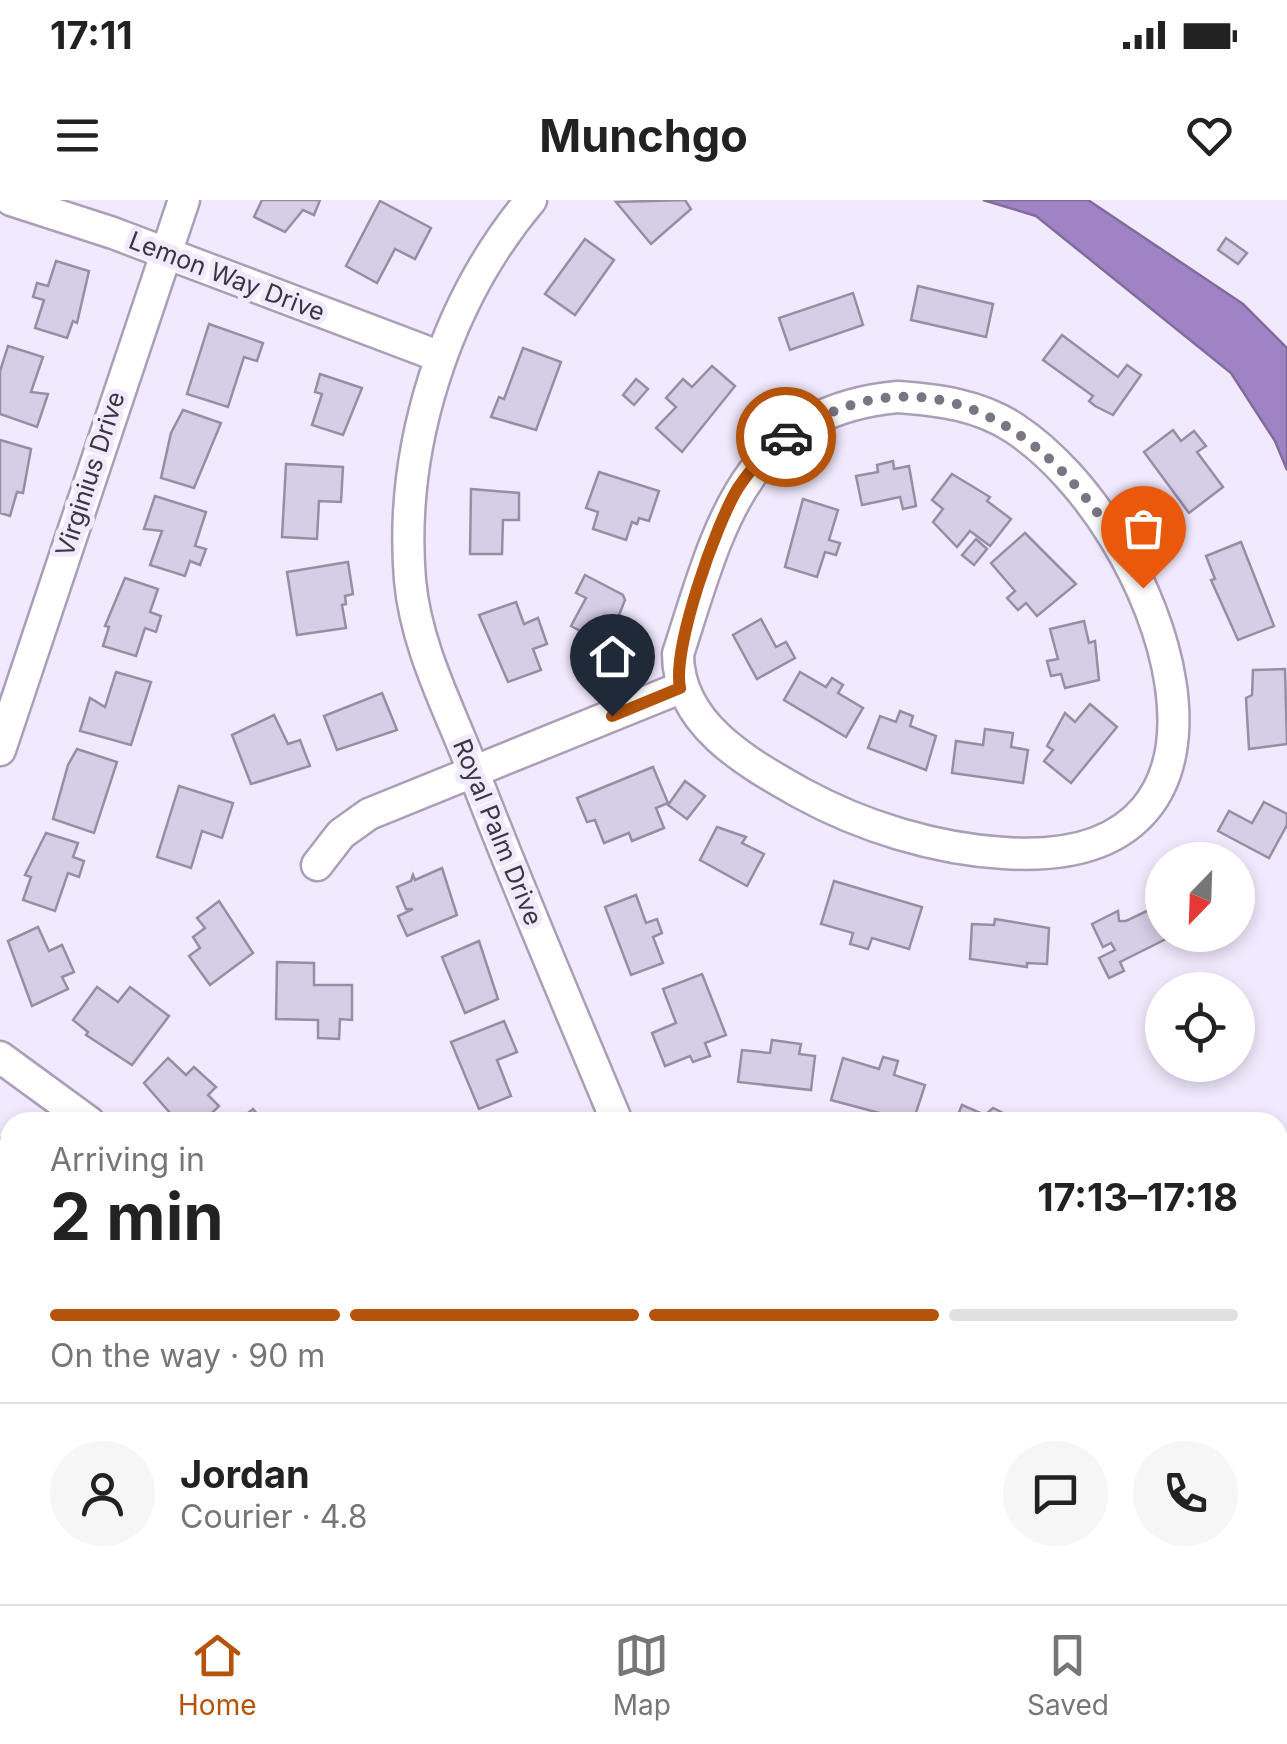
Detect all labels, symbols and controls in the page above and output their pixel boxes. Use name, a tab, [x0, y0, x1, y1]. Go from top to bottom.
text: 17:11	[50, 12, 133, 58]
icon: menu	[50, 108, 105, 163]
text: Munchgo	[539, 108, 748, 163]
icon: heart	[1182, 108, 1237, 163]
street label: Lemon Way Drive	[125, 225, 329, 327]
courier	[736, 387, 836, 487]
street label: Virginius Drive	[49, 388, 131, 560]
icon: car	[759, 410, 814, 465]
pin	[1101, 486, 1186, 589]
icon: bag	[1116, 501, 1171, 556]
pin	[570, 614, 655, 717]
icon: home	[585, 629, 640, 684]
street label: Royal Palm Drive	[447, 734, 549, 930]
north arrow	[1145, 842, 1255, 952]
map controls	[1145, 842, 1255, 1082]
button: locate	[1145, 972, 1255, 1082]
text: Arriving in	[50, 1140, 205, 1179]
text: 17:13–17:18	[1037, 1174, 1238, 1220]
text: 2 min	[50, 1177, 224, 1256]
text: On the way · 90 m	[50, 1336, 325, 1375]
button: person	[50, 1441, 155, 1546]
button: chat	[1003, 1441, 1108, 1546]
button: phone	[1133, 1441, 1238, 1546]
text: Jordan	[180, 1451, 310, 1497]
text: Courier · 4.8	[180, 1497, 368, 1536]
tab: Home	[178, 1628, 257, 1722]
tab: Map	[613, 1628, 671, 1722]
tab: Saved	[1027, 1628, 1109, 1722]

